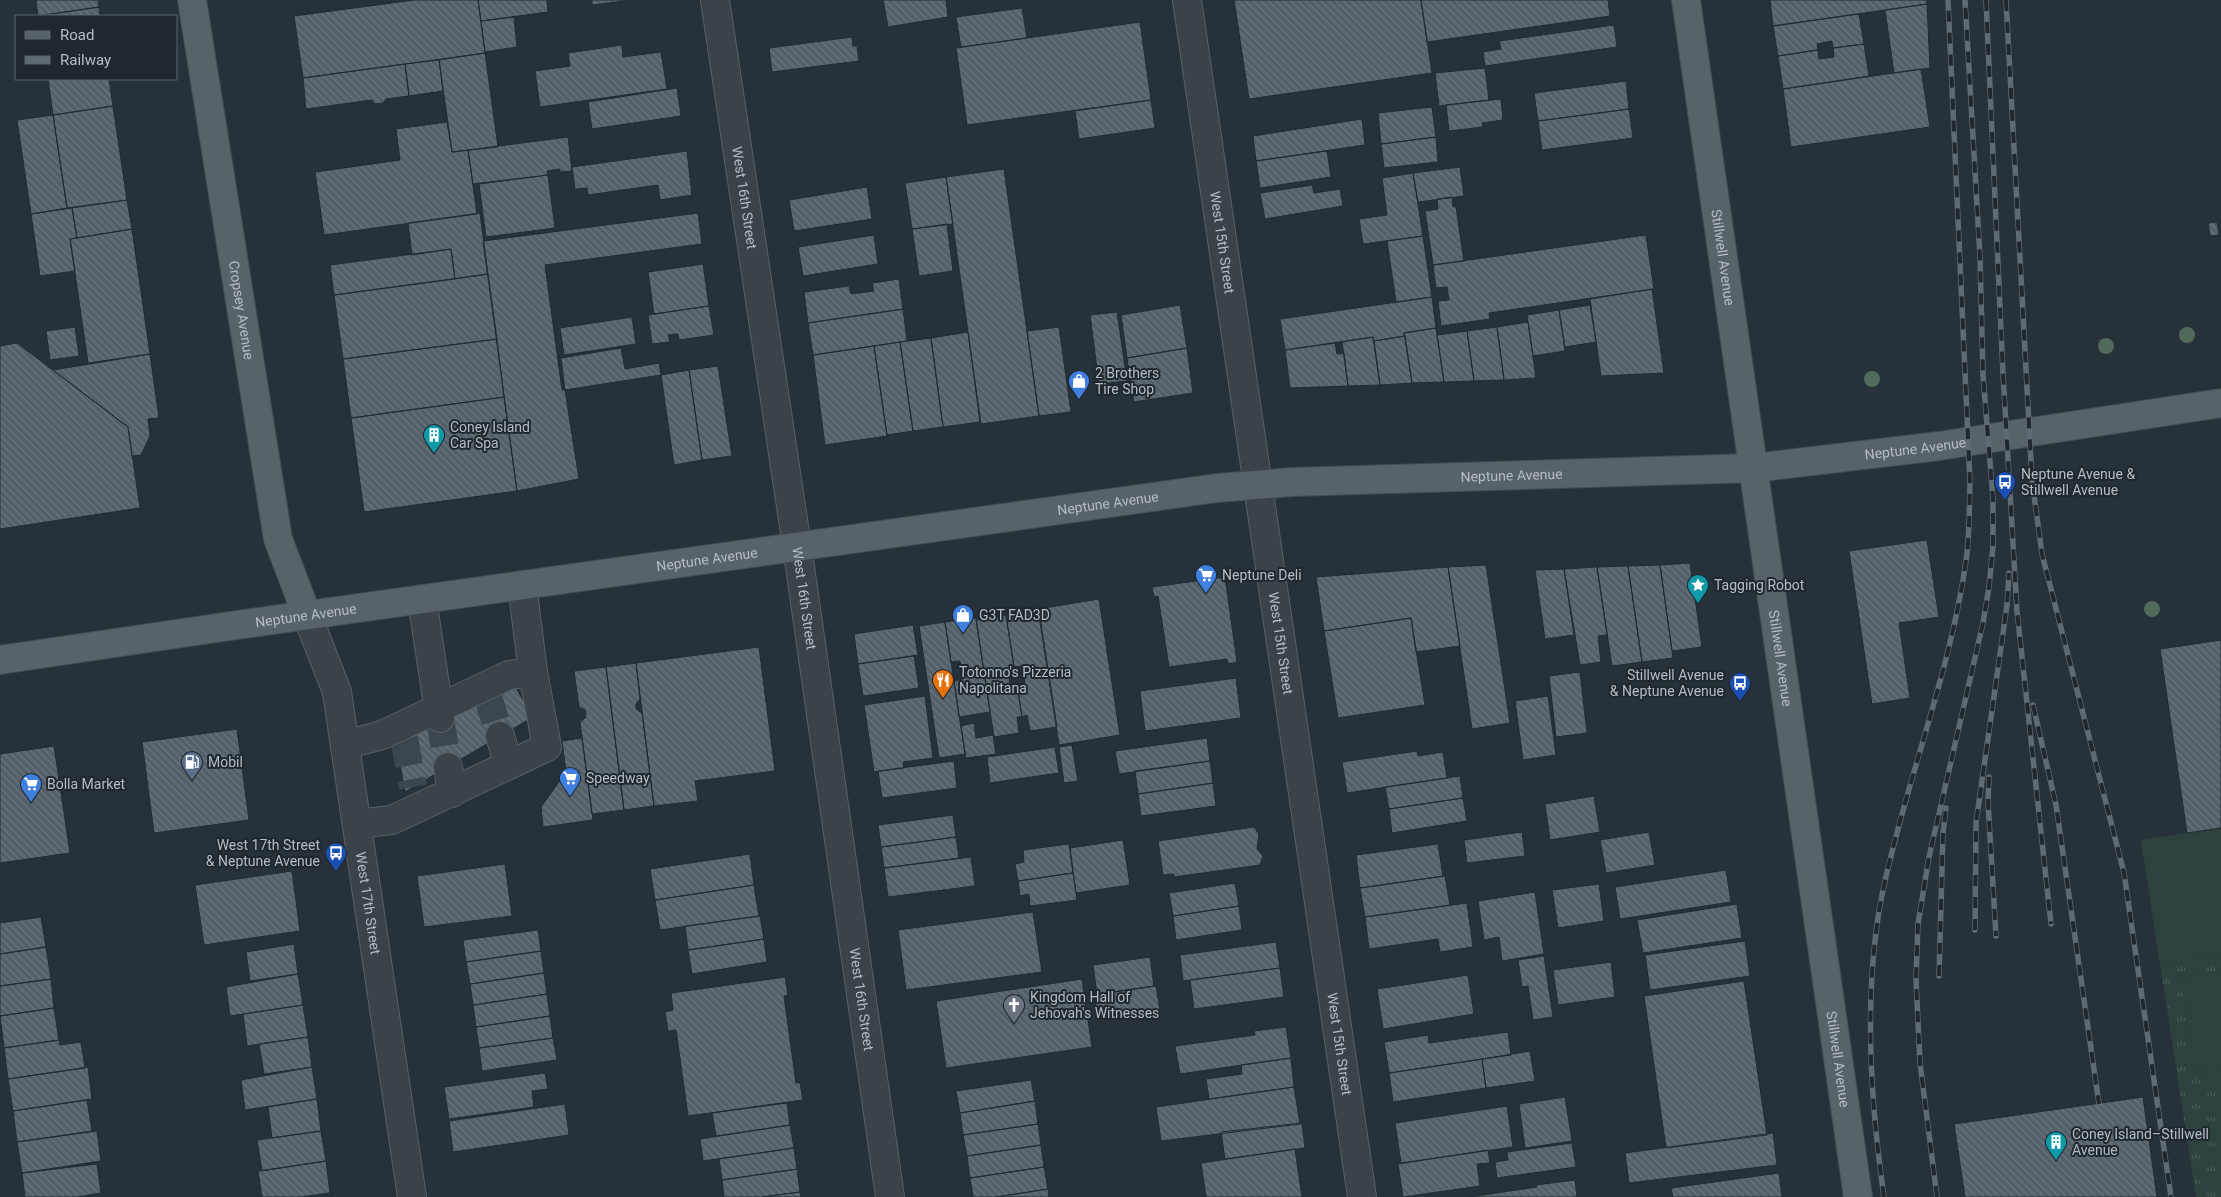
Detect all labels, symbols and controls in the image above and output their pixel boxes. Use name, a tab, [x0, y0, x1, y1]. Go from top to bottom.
legend	[15, 15, 178, 80]
text: Road	[60, 26, 94, 44]
text: Railway	[60, 51, 111, 69]
street label: West 16th Street	[729, 145, 760, 251]
street label: West 15th Street	[1207, 190, 1238, 295]
street label: Stillwell Avenue	[1708, 208, 1738, 307]
street label: Cropsey Avenue	[226, 259, 257, 361]
place label: 2 Brothers Tire Shop	[1095, 365, 1159, 397]
shop icon: 2 Brothers Tire Shop	[1067, 369, 1091, 400]
place label: Coney Island Car Spa	[450, 419, 530, 451]
building icon: Coney Island Car Spa	[422, 423, 446, 454]
street label: Neptune Avenue	[1864, 434, 1967, 463]
street label: Neptune Avenue	[1460, 466, 1563, 485]
place label: Neptune Avenue & Stillwell Avenue	[2021, 466, 2135, 498]
bus stop icon: Neptune Avenue & Stillwell Avenue	[1993, 470, 2017, 501]
street label: Neptune Avenue	[1056, 488, 1160, 518]
street label: Neptune Avenue	[655, 544, 759, 574]
street label: West 16th Street	[789, 546, 820, 651]
supermarket icon: Neptune Deli	[1194, 563, 1218, 594]
place label: Neptune Deli	[1222, 567, 1302, 583]
place icon: Tagging Robot	[1686, 573, 1710, 604]
place label: Tagging Robot	[1714, 577, 1805, 593]
street label: West 15th Street	[1266, 591, 1296, 696]
street label: Neptune Avenue	[254, 600, 357, 630]
shop icon: G3T FAD3D	[951, 603, 975, 634]
place label: G3T FAD3D	[979, 607, 1050, 623]
street label: Stillwell Avenue	[1766, 609, 1795, 707]
place label: Totonno's Pizzeria Napolitana	[959, 664, 1071, 696]
place label: Stillwell Avenue & Neptune Avenue	[1610, 667, 1724, 699]
restaurant icon: Totonno's Pizzeria Napolitana	[931, 668, 955, 699]
bus stop icon: Stillwell Avenue & Neptune Avenue	[1728, 671, 1752, 702]
fuel station icon: Mobil	[180, 750, 204, 781]
place label: Mobil	[208, 754, 243, 770]
supermarket icon: Speedway	[558, 766, 582, 797]
place label: Speedway	[586, 770, 650, 786]
supermarket icon: Bolla Market	[19, 772, 43, 803]
place label: Bolla Market	[47, 776, 126, 792]
place label: West 17th Street & Neptune Avenue	[206, 837, 320, 869]
bus stop icon: West 17th Street & Neptune Avenue	[324, 841, 348, 872]
street label: West 17th Street	[353, 851, 384, 956]
street label: West 16th Street	[847, 947, 877, 1052]
place label: Kingdom Hall of Jehovah's Witnesses	[1030, 989, 1159, 1021]
street label: West 15th Street	[1324, 992, 1355, 1097]
church icon: Kingdom Hall of Jehovah's Witnesses	[1002, 993, 1026, 1024]
street label: Stillwell Avenue	[1823, 1010, 1853, 1108]
place label: Coney Island–Stillwell Avenue	[2072, 1126, 2209, 1158]
building icon: Coney Island–Stillwell Avenue	[2044, 1130, 2068, 1161]

